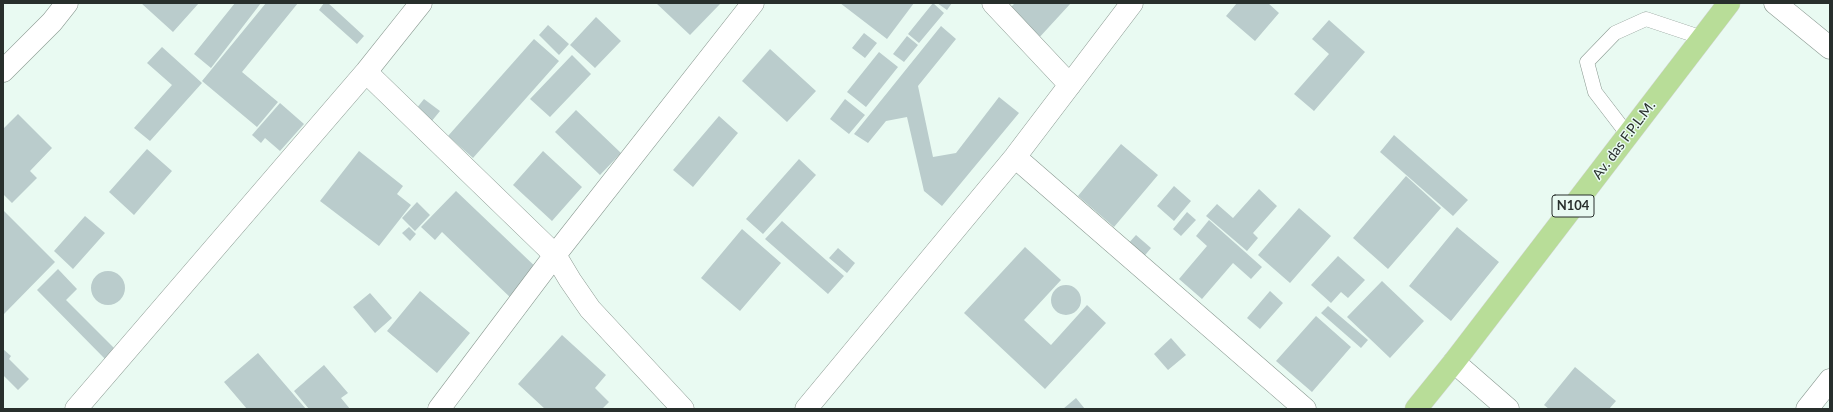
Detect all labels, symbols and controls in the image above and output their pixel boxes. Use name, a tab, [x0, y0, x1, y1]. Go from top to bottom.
street label: Av. das F.P.L.M.	[1589, 97, 1659, 183]
road number: N104	[1552, 195, 1594, 217]

